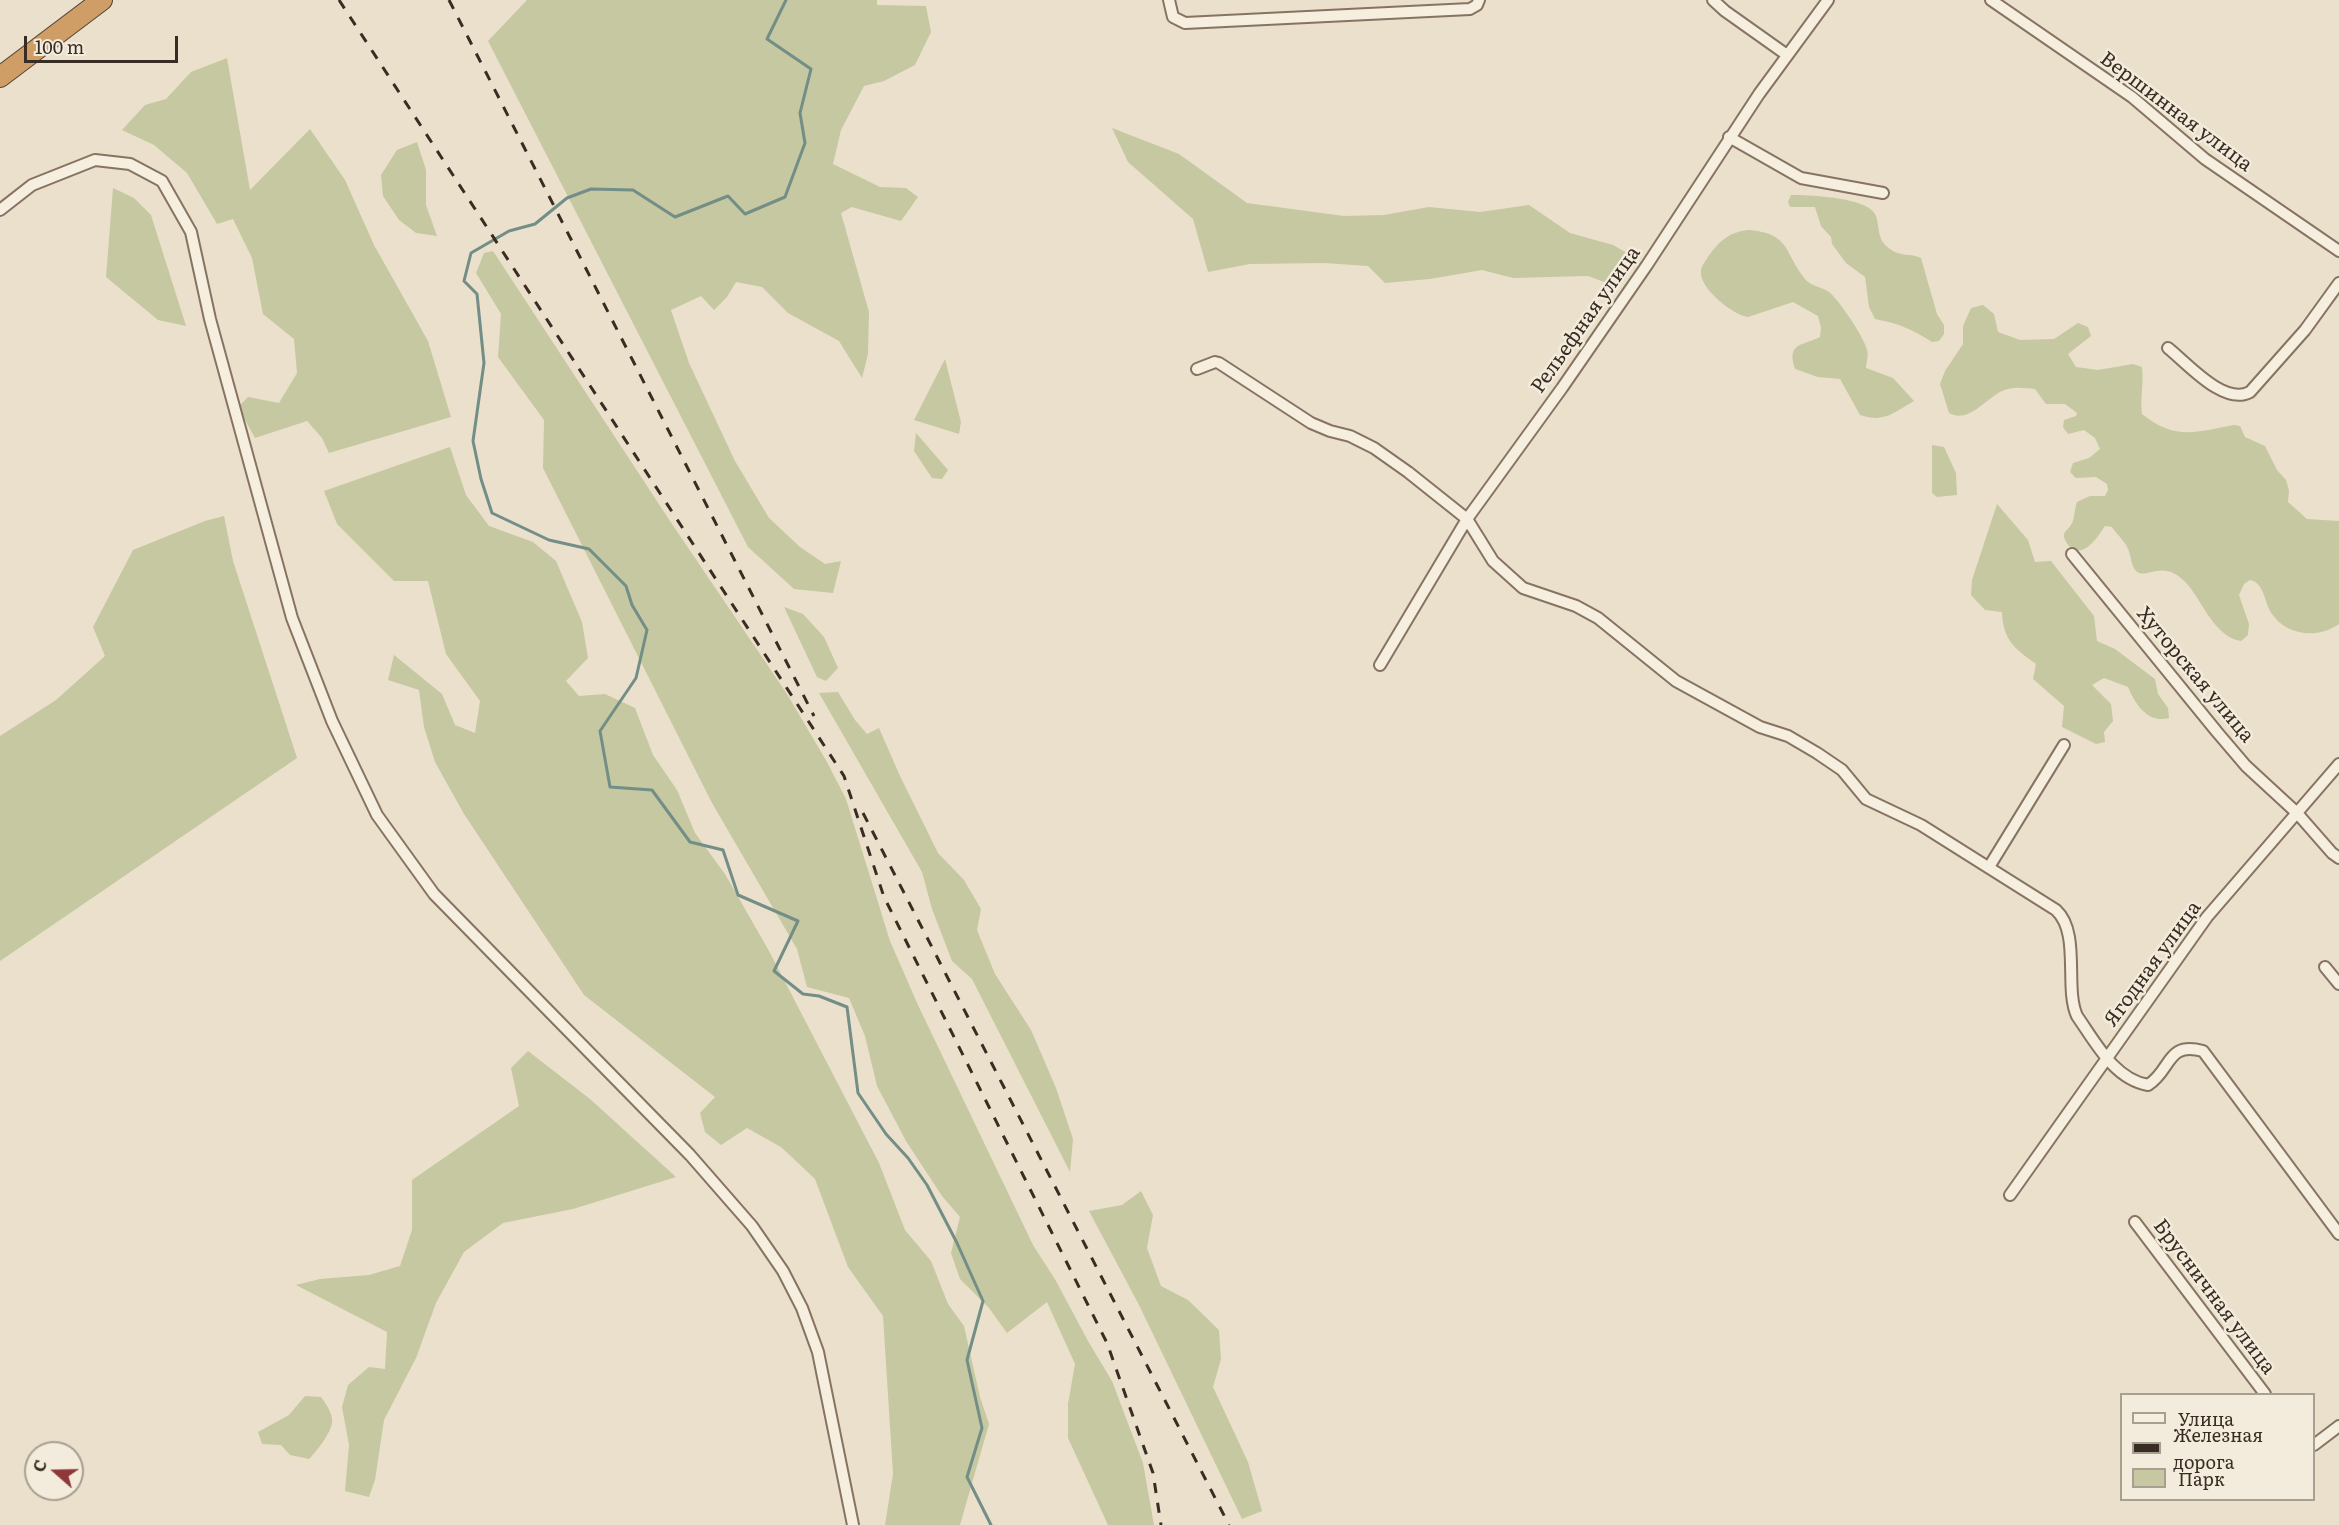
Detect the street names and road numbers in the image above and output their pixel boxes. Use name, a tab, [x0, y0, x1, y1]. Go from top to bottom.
street label: Вершинная улица	[2095, 47, 2257, 177]
street label: Рельефная улица	[1526, 242, 1646, 398]
street label: Хуторская улица	[2131, 602, 2259, 748]
street label: Ягодная улица	[2099, 897, 2207, 1031]
street label: Брусничная улица	[2148, 1215, 2280, 1379]

